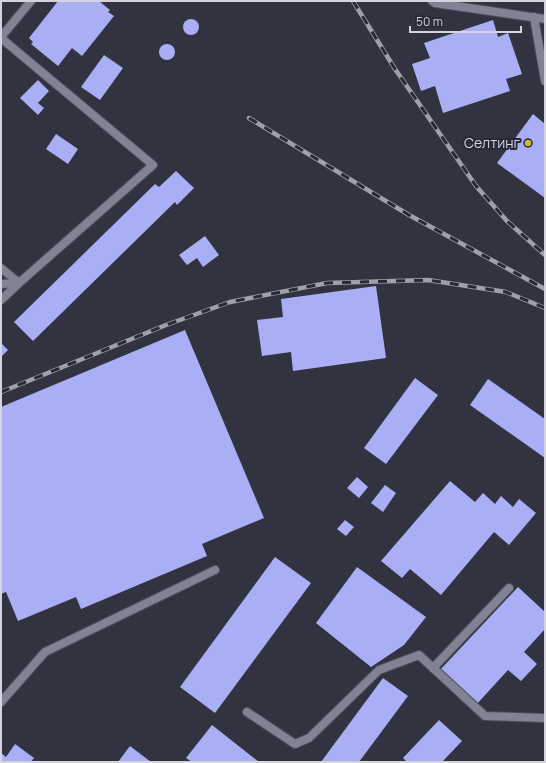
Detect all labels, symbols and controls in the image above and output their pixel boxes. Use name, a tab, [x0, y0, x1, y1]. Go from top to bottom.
scale bar	[410, 8, 521, 34]
text: 50 m	[416, 13, 443, 30]
place label: Селтинг	[464, 133, 520, 152]
marker: Селтинг	[523, 138, 533, 148]

